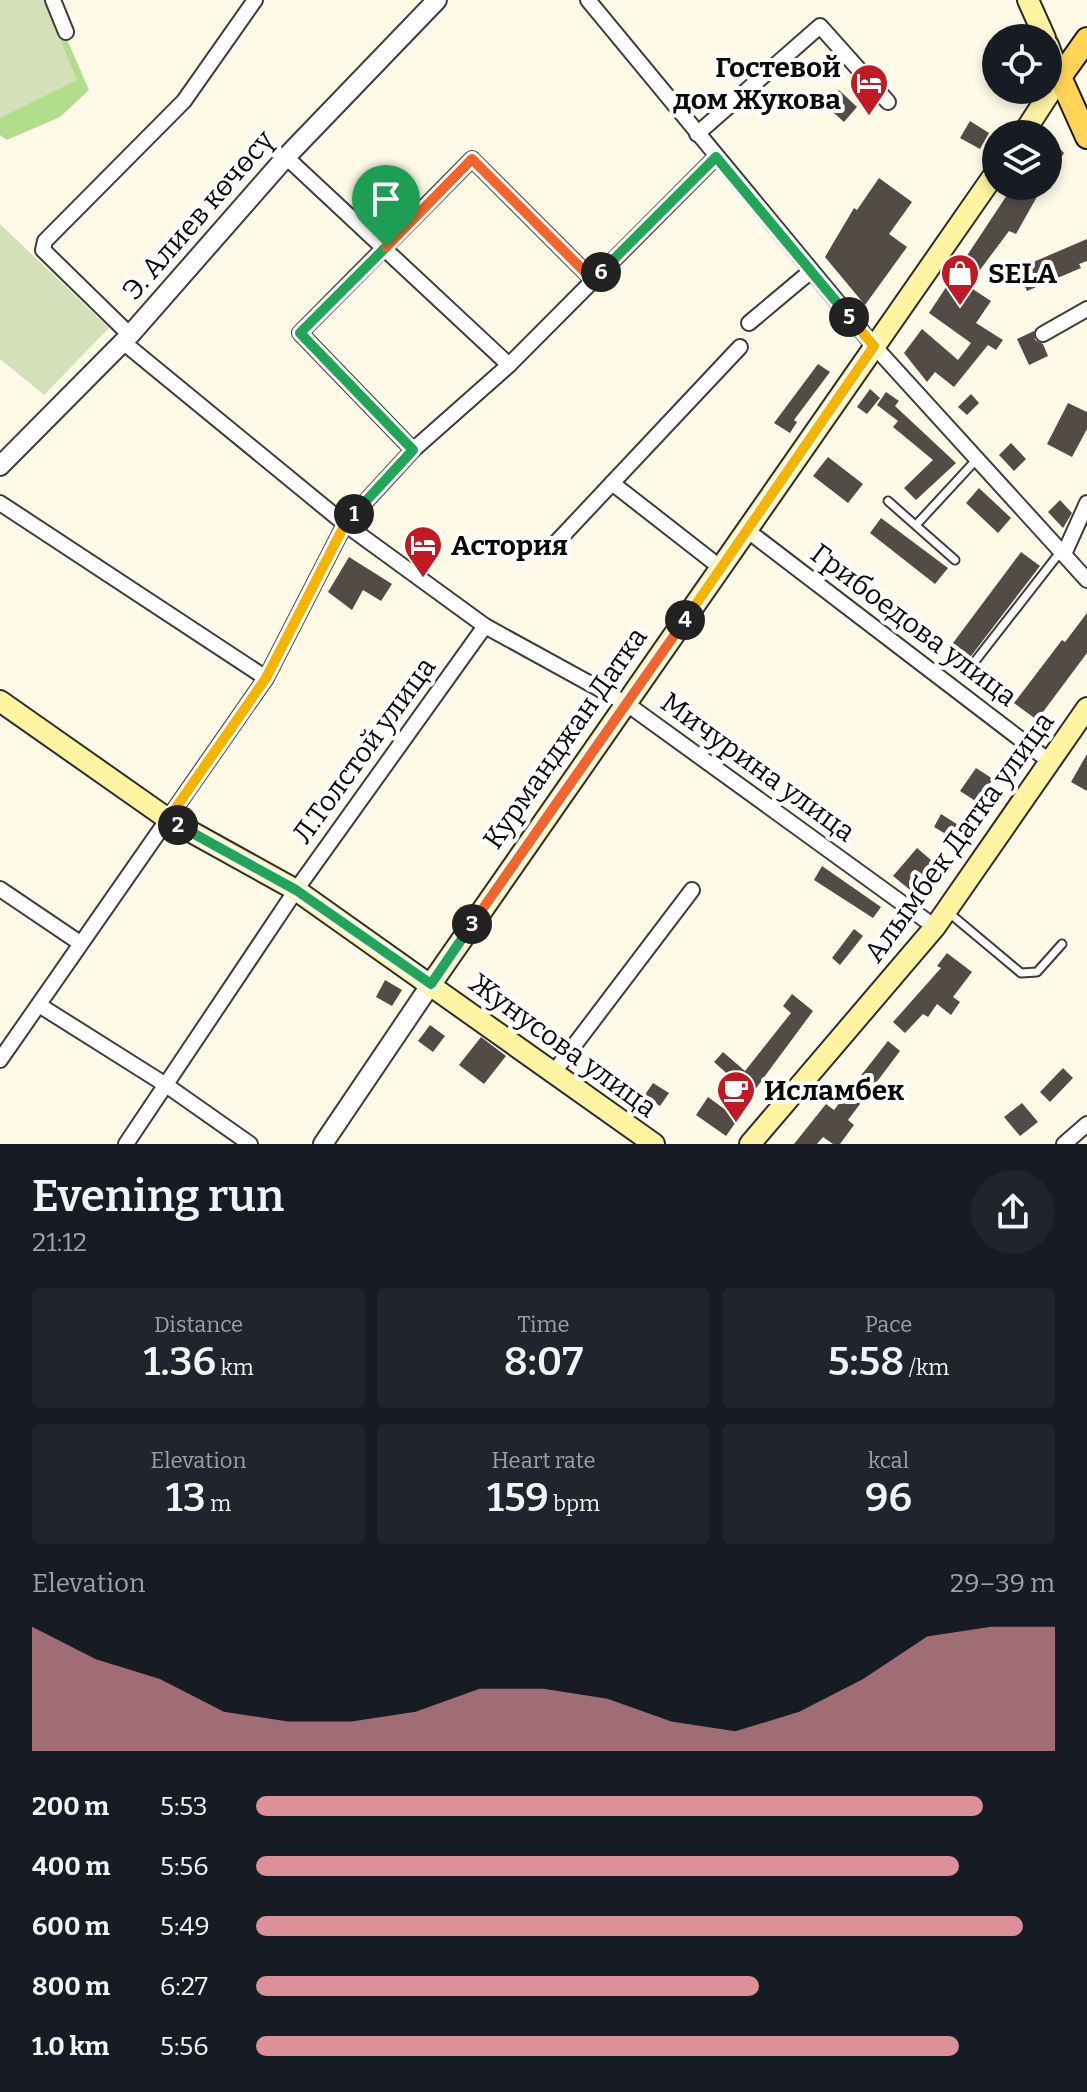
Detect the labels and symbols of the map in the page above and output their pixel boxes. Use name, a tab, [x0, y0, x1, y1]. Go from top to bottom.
place label: Гостевой дом Жукова	[673, 51, 841, 116]
hotel icon: Гостевой дом Жукова	[848, 62, 890, 117]
street label: Э. Алиев көчөсү	[115, 123, 281, 306]
pin	[352, 165, 420, 247]
pin: 6	[581, 252, 621, 292]
shop icon: SELA	[939, 252, 981, 307]
place label: SELA	[988, 257, 1057, 290]
pin: 5	[829, 297, 869, 337]
pin: 1	[334, 494, 374, 534]
hotel icon: Астория	[402, 524, 444, 579]
place label: Астория	[451, 529, 568, 562]
street label: Грибоедова улица	[804, 537, 1024, 713]
pin: 4	[665, 600, 705, 640]
street label: Курманджан Датка	[476, 621, 654, 855]
street label: Л.Толстой улица	[286, 651, 442, 849]
street label: Мичурина улица	[655, 686, 861, 848]
street label: Алымбек Датка улица	[857, 706, 1061, 968]
pin: 2	[158, 805, 198, 845]
pin: 3	[452, 904, 492, 944]
street label: Жунусова улица	[463, 966, 663, 1124]
cafe icon: Исламбек	[715, 1069, 757, 1124]
place label: Исламбек	[764, 1074, 904, 1107]

